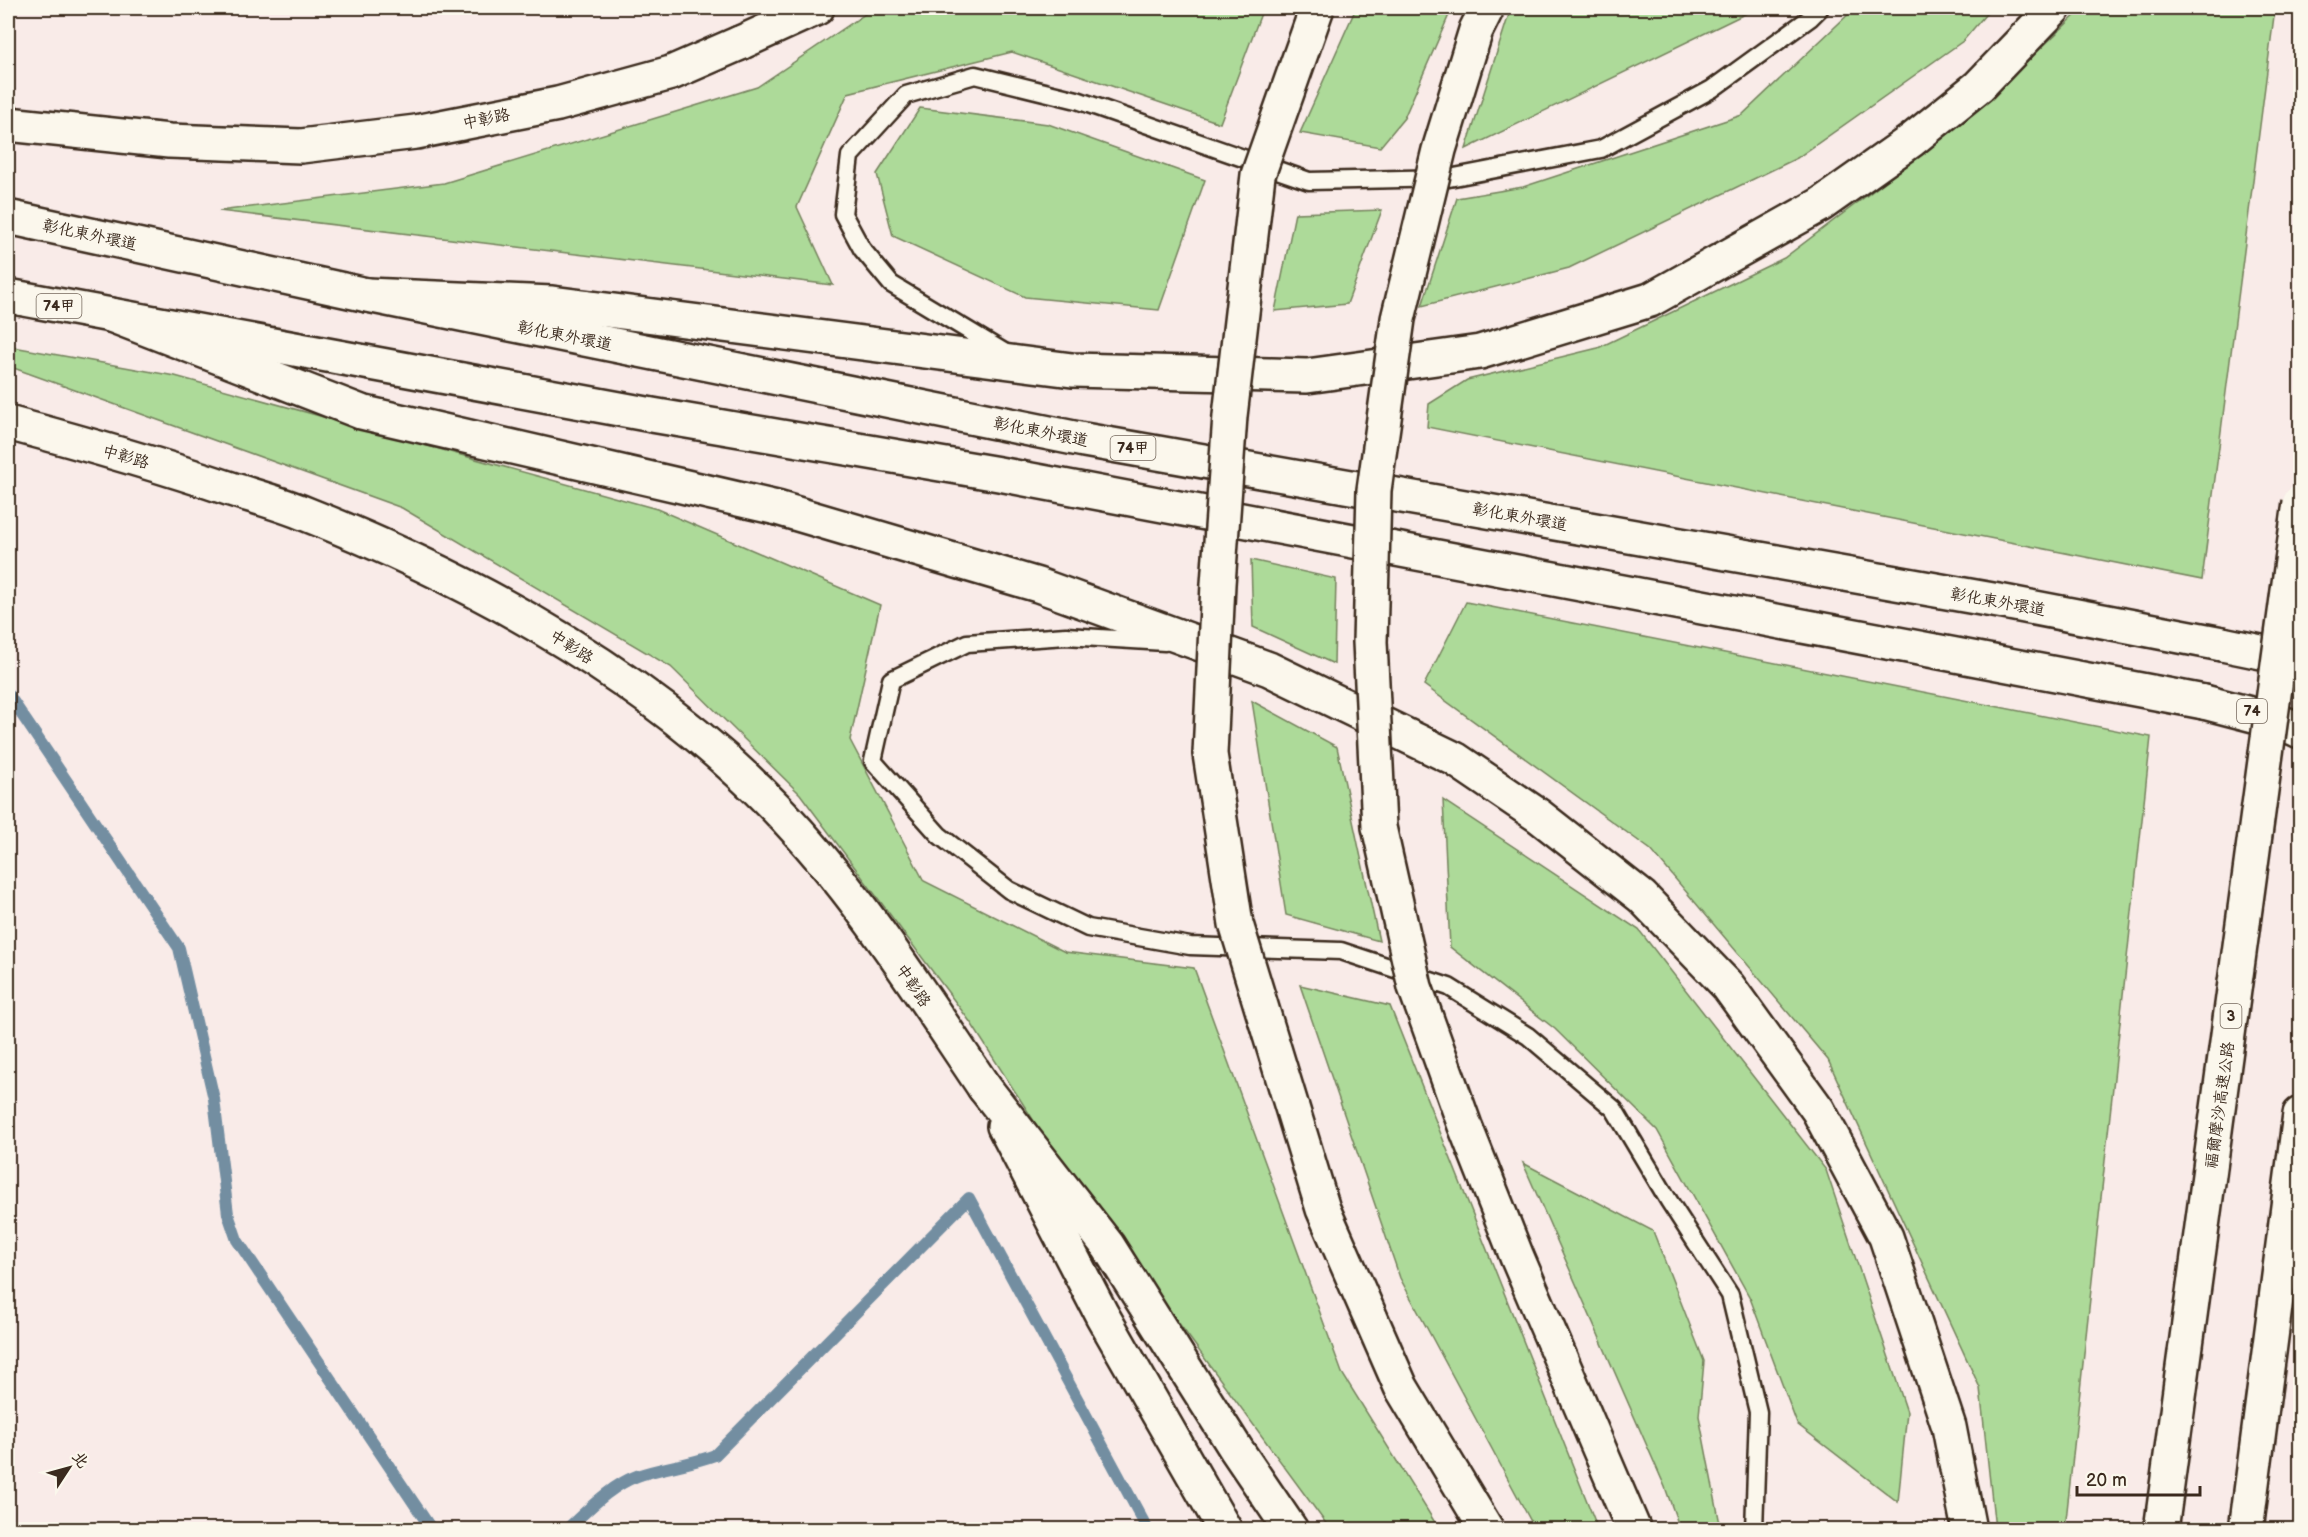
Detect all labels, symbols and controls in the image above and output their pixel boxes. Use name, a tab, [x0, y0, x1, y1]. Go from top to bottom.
street label: 中彰路	[461, 106, 512, 133]
street label: 彰化東外環道	[41, 216, 139, 255]
road number: 74甲	[36, 294, 82, 318]
street label: 彰化東外環道	[516, 318, 614, 355]
street label: 彰化東外環道	[992, 414, 1090, 451]
road number: 74甲	[1110, 436, 1156, 460]
street label: 中彰路	[100, 442, 151, 473]
street label: 彰化東外環道	[1471, 500, 1569, 535]
street label: 彰化東外環道	[1949, 585, 2047, 620]
street label: 中彰路	[546, 626, 596, 668]
road number: 74	[2237, 699, 2267, 723]
street label: 中彰路	[891, 961, 934, 1011]
road number: 3	[2220, 1004, 2242, 1028]
street label: 福爾摩沙高速公路	[2202, 1041, 2239, 1170]
north arrow	[39, 1438, 99, 1498]
text: 北	[68, 1448, 92, 1472]
scale bar	[2077, 1459, 2200, 1497]
text: 20 m	[2086, 1470, 2127, 1491]

